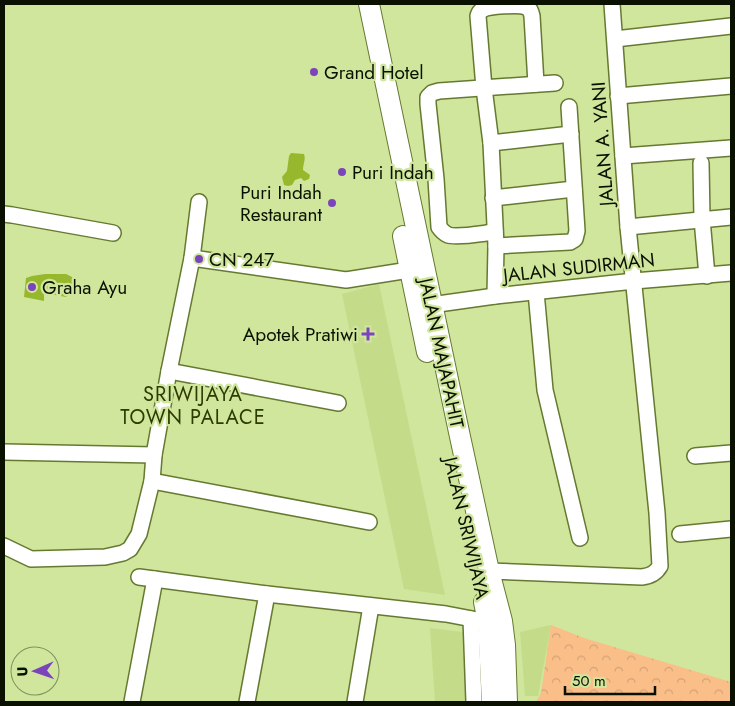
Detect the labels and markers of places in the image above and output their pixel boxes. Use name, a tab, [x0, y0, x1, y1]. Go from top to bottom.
place label: Grand Hotel	[324, 59, 424, 86]
marker: Grand Hotel	[308, 66, 320, 78]
place label: Puri Indah	[352, 159, 434, 186]
marker: Puri Indah	[336, 166, 348, 178]
place label: Puri Indah Restaurant	[240, 179, 322, 228]
marker: Puri Indah Restaurant	[326, 197, 338, 209]
place label: CN 247	[209, 246, 274, 273]
marker: CN 247	[193, 253, 205, 265]
place label: Graha Ayu	[42, 274, 127, 301]
marker: Graha Ayu	[26, 281, 38, 293]
place label: Apotek Pratiwi	[243, 321, 358, 348]
marker: Apotek Pratiwi	[362, 328, 374, 340]

